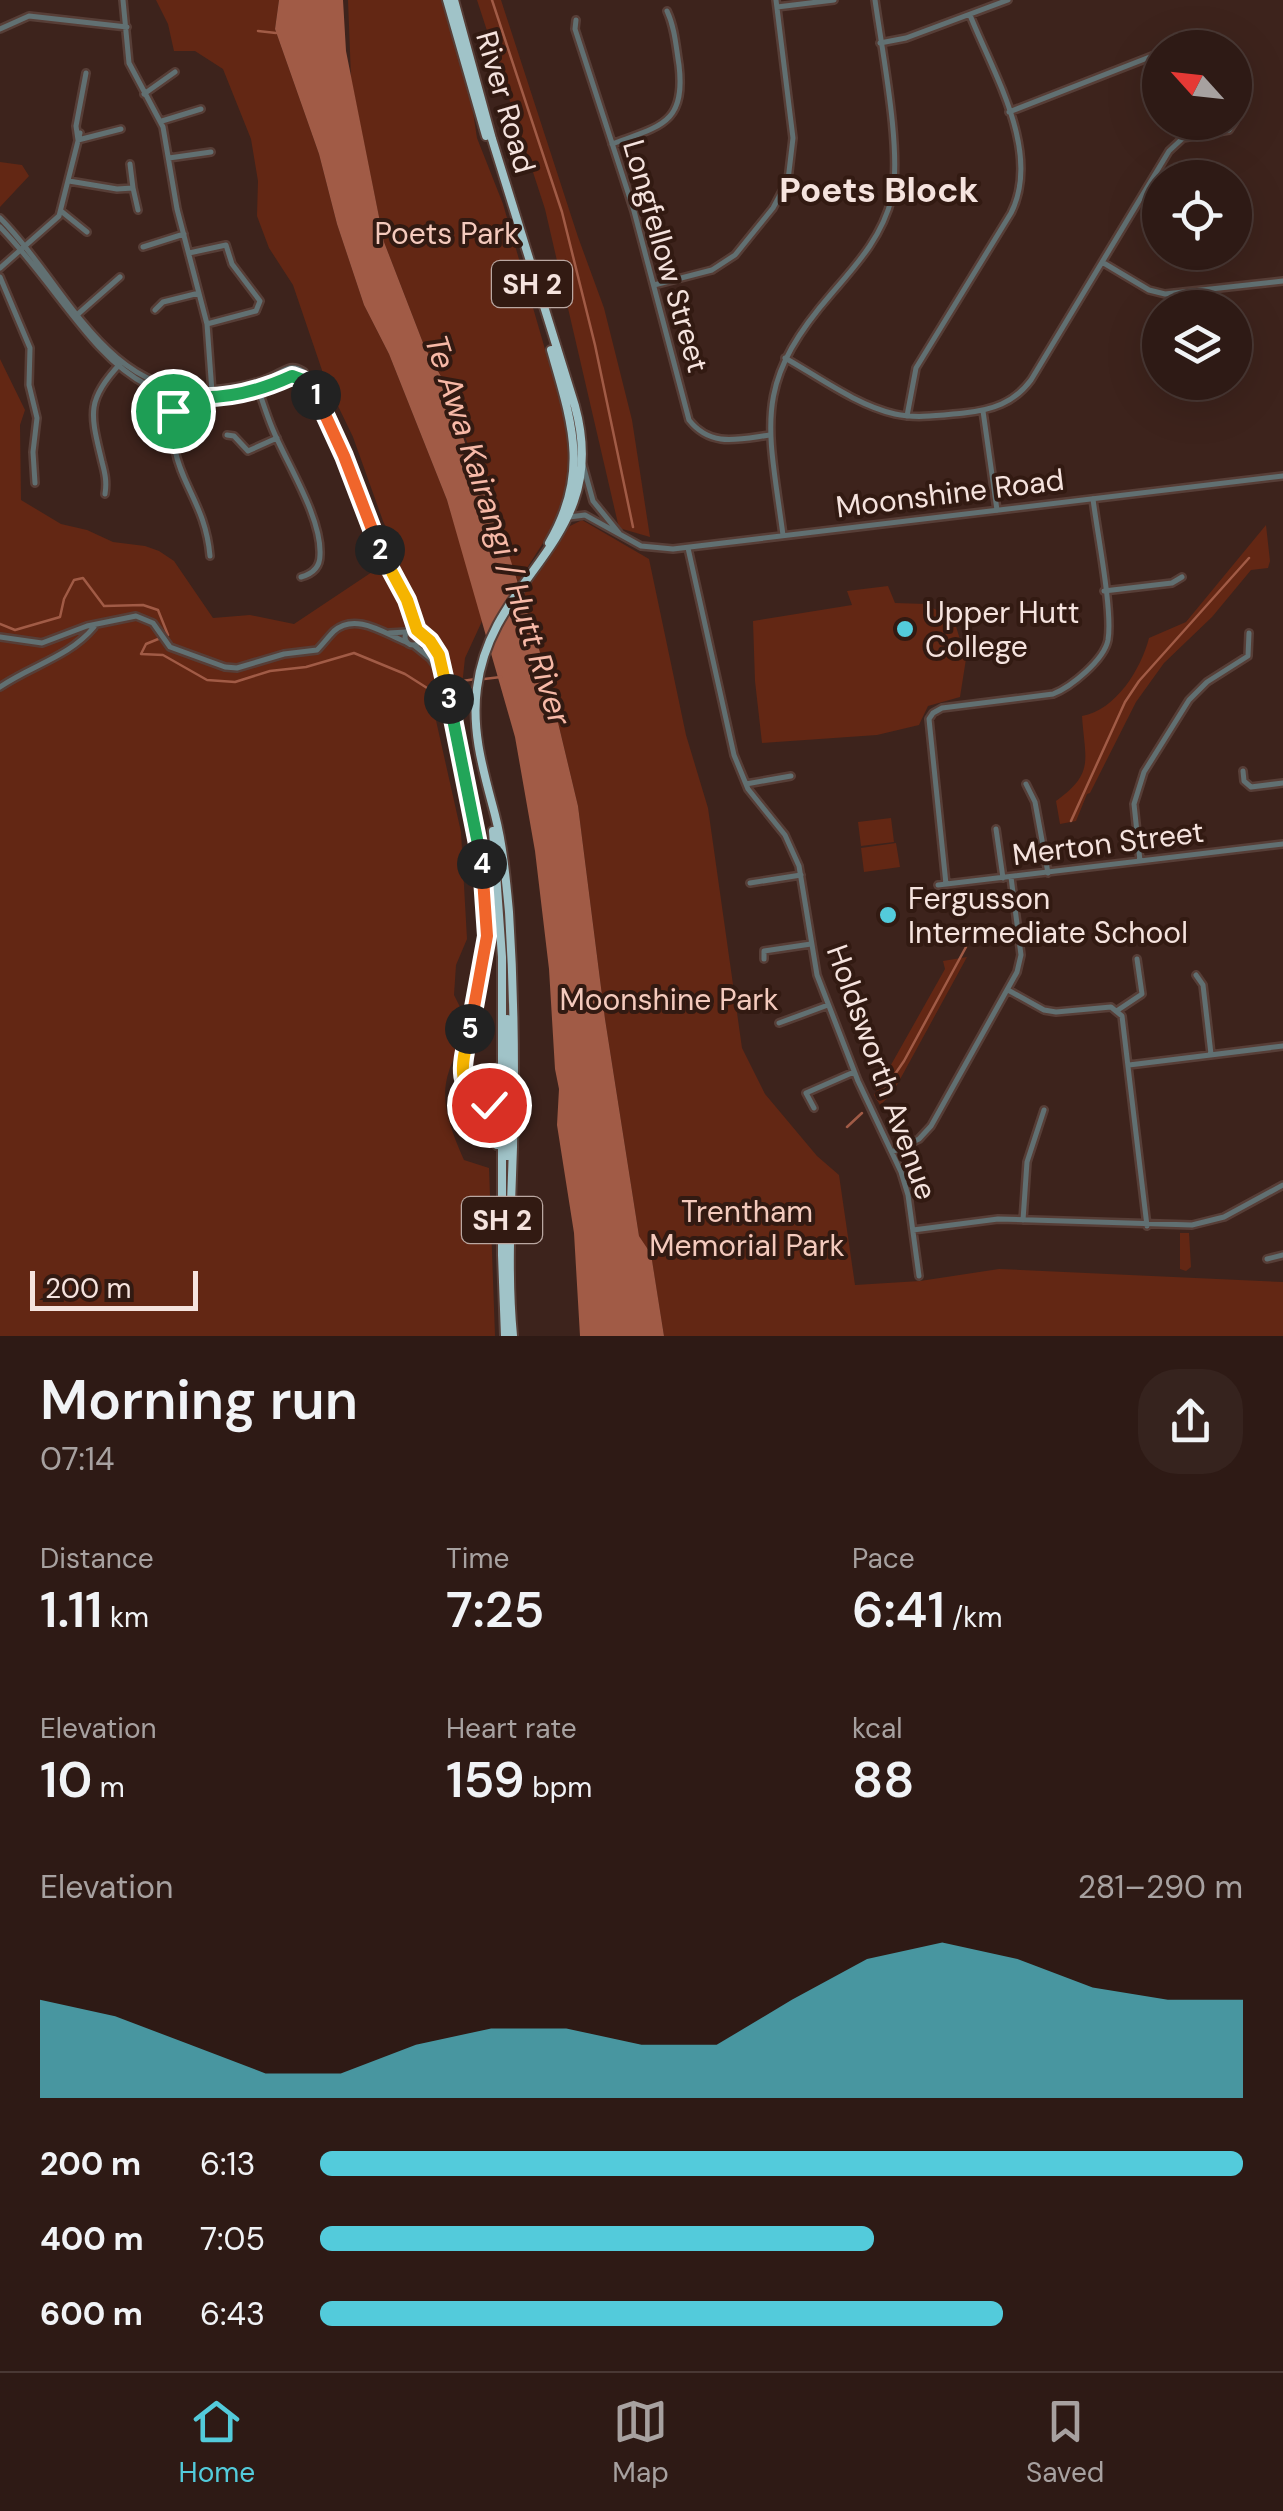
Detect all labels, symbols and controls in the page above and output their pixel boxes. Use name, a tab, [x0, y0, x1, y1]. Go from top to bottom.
street label: River Road	[467, 26, 545, 178]
north arrow	[1142, 30, 1252, 140]
map controls	[1142, 30, 1252, 400]
street label: Longfellow Street	[614, 135, 718, 377]
button: locate	[1142, 160, 1252, 270]
district label: Poets Block	[779, 167, 979, 213]
park label: Poets Park	[375, 214, 519, 253]
road number: SH 2	[492, 261, 572, 307]
button: layers	[1142, 290, 1252, 400]
water label: Te Awa Kairangi / Hutt River	[415, 329, 581, 732]
pin	[131, 369, 216, 454]
pin: 1	[291, 370, 341, 420]
text: 1	[311, 376, 321, 413]
icon: arrive	[146, 384, 201, 439]
street label: Moonshine Road	[834, 460, 1066, 526]
pin: 2	[355, 525, 405, 575]
text: 2	[372, 531, 388, 568]
place label: Upper Hutt College	[925, 593, 1079, 666]
marker: Upper Hutt College	[894, 618, 916, 640]
pin: 3	[424, 674, 474, 724]
text: 3	[441, 680, 457, 717]
street label: Merton Street	[1010, 812, 1206, 874]
pin: 4	[457, 839, 507, 889]
text: 4	[473, 845, 491, 882]
place label: Fergusson Intermediate School	[908, 879, 1188, 952]
marker: Fergusson Intermediate School	[877, 904, 899, 926]
street label: Holdsworth Avenue	[818, 939, 946, 1205]
park label: Moonshine Park	[559, 980, 779, 1019]
pin: 5	[445, 1004, 495, 1054]
text: 5	[461, 1010, 479, 1047]
pin	[447, 1063, 532, 1148]
icon: check	[462, 1078, 517, 1133]
park label: Trentham Memorial Park	[649, 1192, 845, 1265]
road number: SH 2	[462, 1197, 542, 1243]
scale bar	[30, 1266, 198, 1310]
text: 200 m	[45, 1270, 132, 1307]
text: Morning run	[40, 1364, 358, 1436]
button: share	[1138, 1369, 1243, 1474]
text: 07:14	[40, 1438, 114, 1480]
text: Distance	[40, 1540, 154, 1577]
text: Time	[446, 1540, 509, 1577]
text: Pace	[852, 1540, 915, 1577]
text: 1.11	[40, 1577, 103, 1643]
text: 7:25	[446, 1577, 545, 1643]
text: 6:41	[852, 1577, 945, 1643]
text: km	[103, 1599, 149, 1636]
text: /km	[945, 1599, 1002, 1636]
text: Elevation	[40, 1710, 157, 1747]
text: Heart rate	[446, 1710, 577, 1747]
text: kcal	[852, 1710, 903, 1747]
text: 10	[40, 1747, 92, 1813]
text: 159	[446, 1747, 525, 1813]
text: 88	[852, 1747, 915, 1813]
text: m	[92, 1769, 125, 1806]
text: bpm	[525, 1769, 592, 1806]
text: Elevation	[40, 1866, 173, 1908]
text: 281–290 m	[1078, 1866, 1243, 1908]
text: 200 m	[40, 2143, 141, 2185]
text: 6:13	[200, 2143, 255, 2185]
text: 400 m	[40, 2218, 144, 2260]
text: 7:05	[200, 2218, 265, 2260]
text: 600 m	[40, 2293, 143, 2335]
text: 6:43	[200, 2293, 265, 2335]
tab: Home	[179, 2394, 255, 2491]
tab: Map	[612, 2394, 669, 2491]
tab: Saved	[1026, 2394, 1104, 2491]

